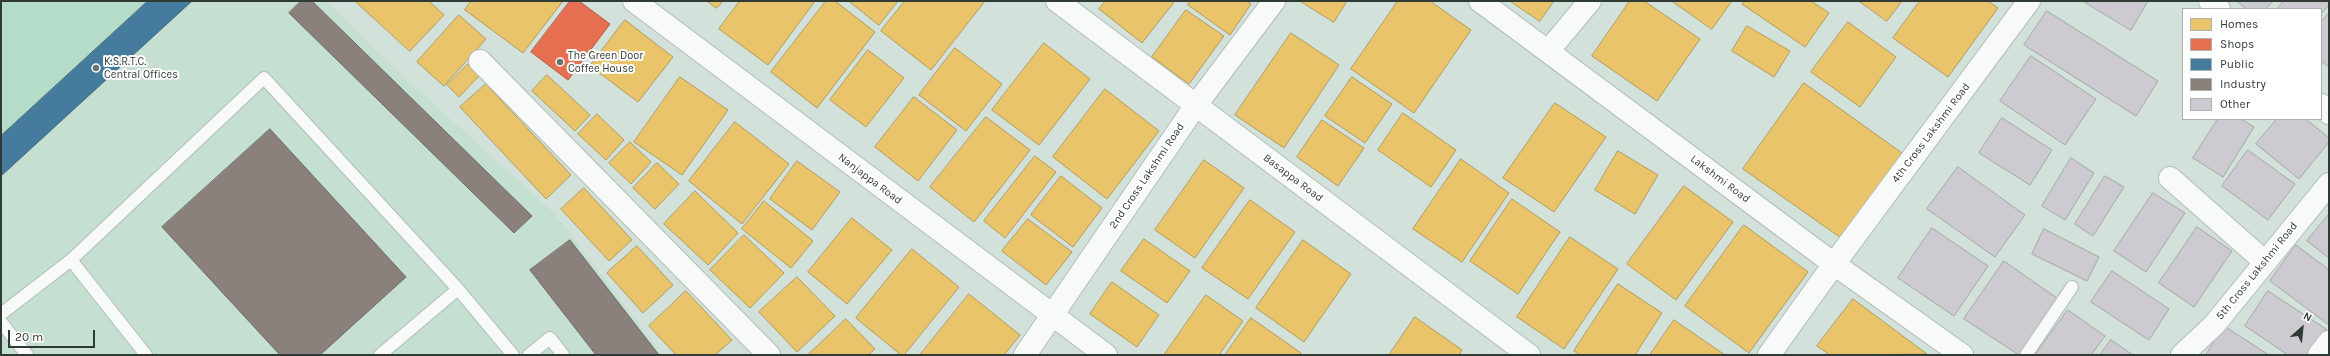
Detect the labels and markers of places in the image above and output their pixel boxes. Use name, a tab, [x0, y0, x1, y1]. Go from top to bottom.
place label: The Green Door Coffee House	[568, 49, 643, 75]
place label: K.S.R.T.C. Central Offices	[104, 55, 178, 81]
marker: The Green Door Coffee House	[555, 57, 565, 67]
marker: K.S.R.T.C. Central Offices	[91, 63, 101, 73]

